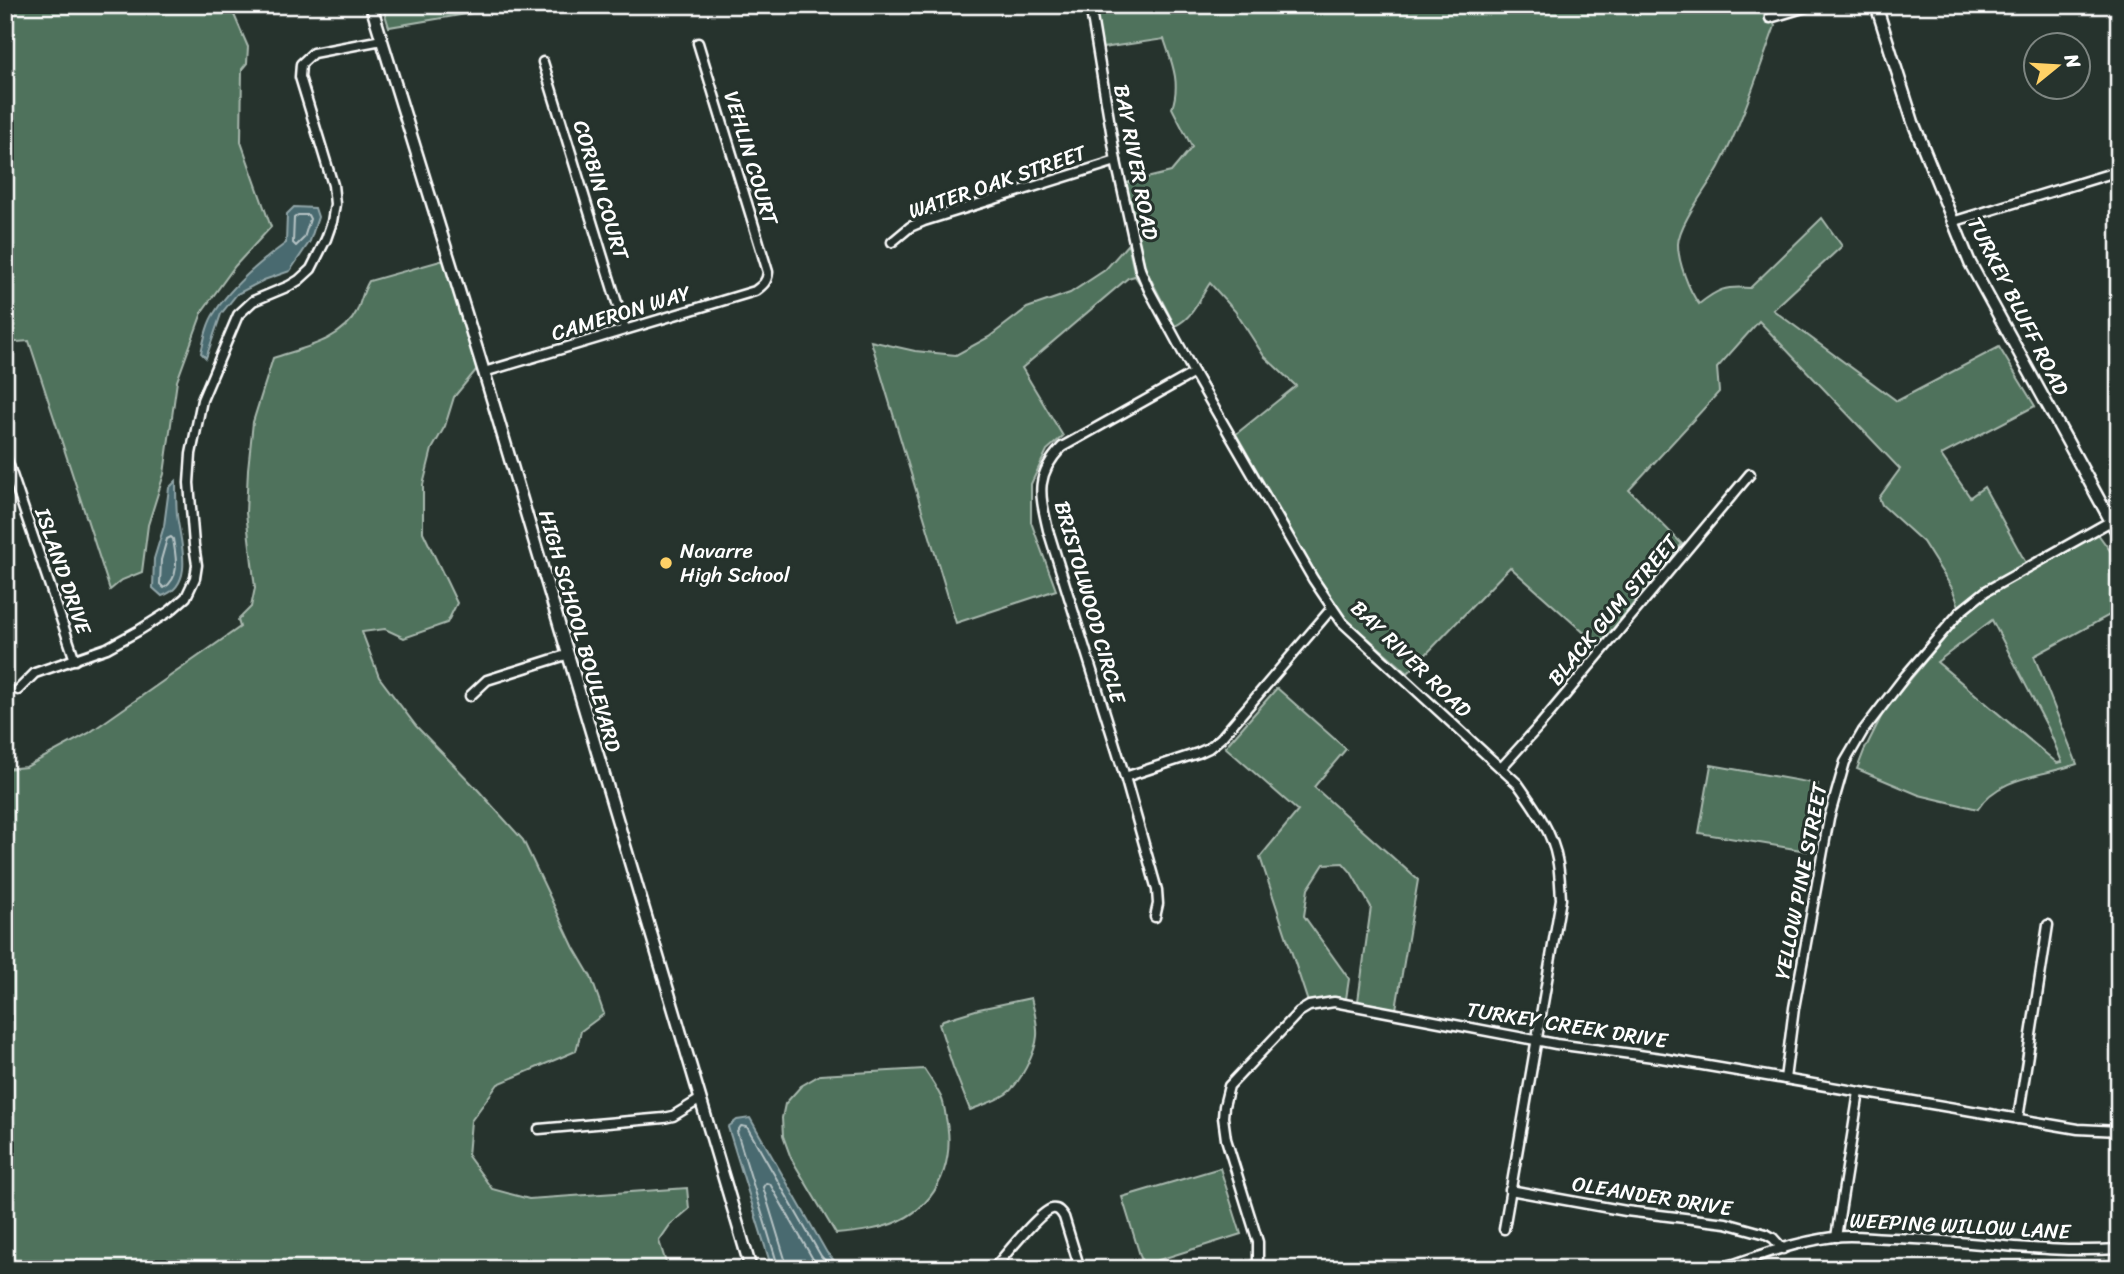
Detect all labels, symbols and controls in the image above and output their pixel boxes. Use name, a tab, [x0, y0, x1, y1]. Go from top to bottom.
north arrow	[2022, 32, 2092, 102]
text: N	[2055, 49, 2091, 73]
street label: BAY RIVER ROAD	[1102, 81, 1170, 244]
street label: VEHLIN COURT	[713, 86, 790, 231]
street label: CORBIN COURT	[562, 115, 641, 266]
street label: WATER OAK STREET	[903, 133, 1093, 230]
street label: TURKEY BLUFF ROAD	[1956, 210, 2080, 403]
street label: CAMERON WAY	[546, 274, 696, 352]
street label: BRISTOLWOOD CIRCLE	[1043, 496, 1137, 709]
street label: ISLAND DRIVE	[23, 502, 103, 641]
street label: HIGH SCHOOL BOULEVARD	[527, 505, 633, 757]
street label: BLACK GUM STREET	[1538, 525, 1689, 694]
place label: Navarre High School	[680, 532, 791, 594]
marker: Navarre High School	[658, 555, 674, 571]
street label: BAY RIVER ROAD	[1341, 591, 1481, 728]
street label: YELLOW PINE STREET	[1763, 778, 1839, 983]
street label: TURKEY CREEK DRIVE	[1464, 990, 1671, 1060]
street label: OLEANDER DRIVE	[1569, 1165, 1736, 1228]
street label: WEEPING WILLOW LANE	[1849, 1201, 2073, 1251]

